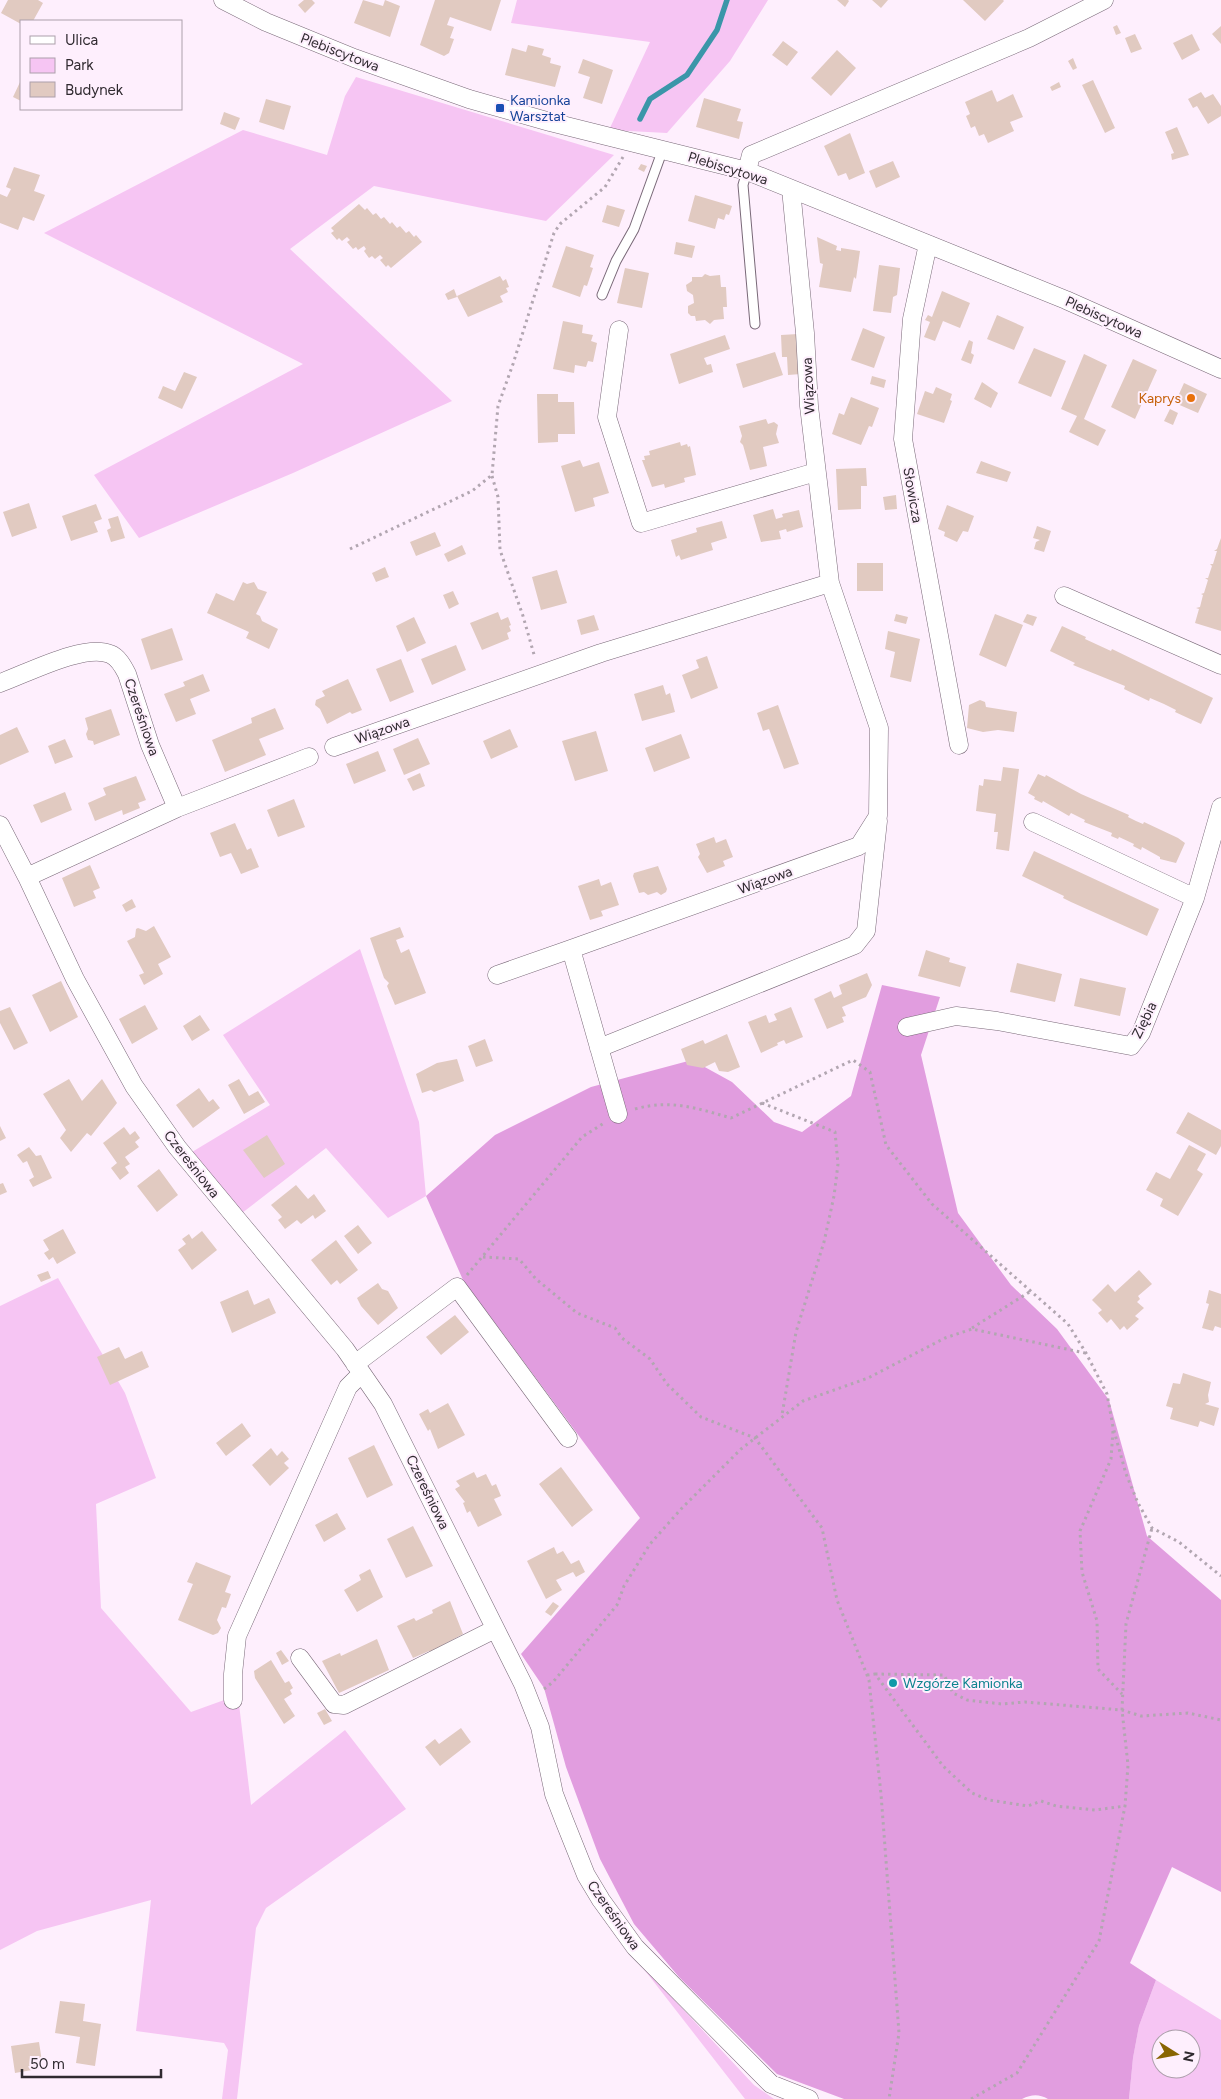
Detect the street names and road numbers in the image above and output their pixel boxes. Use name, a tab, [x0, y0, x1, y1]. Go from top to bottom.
street label: Plebiscytowa	[298, 30, 381, 75]
street label: Plebiscytowa	[686, 148, 770, 189]
street label: Plebiscytowa	[1063, 293, 1145, 342]
street label: Wiązowa	[799, 357, 818, 415]
street label: Słowicza	[899, 466, 926, 524]
street label: Czereśniowa	[120, 676, 163, 758]
street label: Wiązowa	[353, 713, 412, 748]
street label: Wiązowa	[736, 863, 795, 898]
street label: Ziębia	[1128, 999, 1161, 1041]
street label: Czereśniowa	[160, 1127, 223, 1201]
street label: Czereśniowa	[402, 1452, 453, 1532]
street label: Czereśniowa	[584, 1877, 644, 1953]

